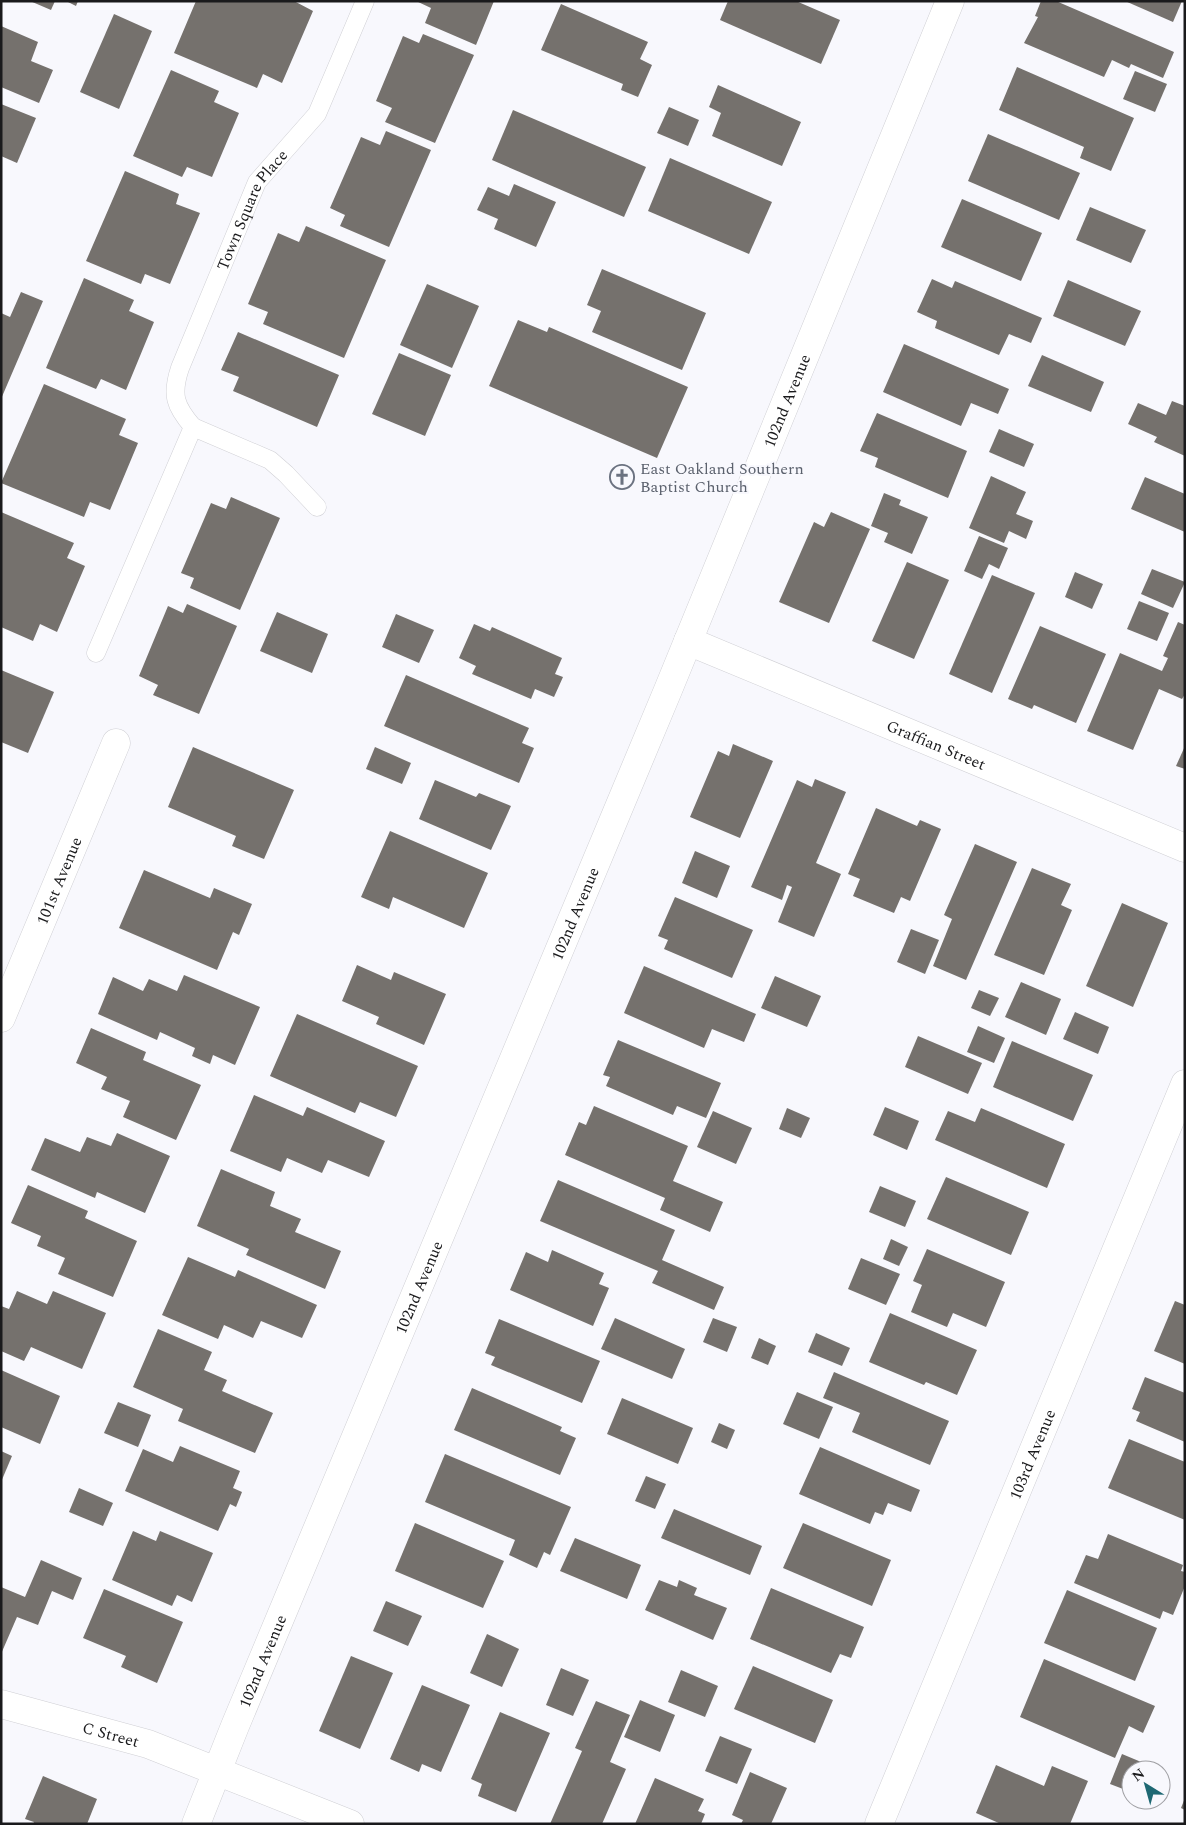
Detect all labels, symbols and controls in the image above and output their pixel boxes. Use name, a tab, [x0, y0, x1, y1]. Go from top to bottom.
street label: Town Square Place	[211, 144, 294, 274]
street label: 102nd Avenue	[757, 351, 817, 451]
place label: East Oakland Southern Baptist Church	[640, 457, 804, 499]
church icon: East Oakland Southern Baptist Church	[609, 464, 635, 490]
street label: Graffian Street	[883, 714, 990, 777]
street label: 101st Avenue	[30, 833, 88, 929]
street label: 102nd Avenue	[545, 864, 606, 964]
street label: 102nd Avenue	[389, 1237, 449, 1338]
street label: 103rd Avenue	[1003, 1406, 1062, 1504]
street label: 102nd Avenue	[233, 1611, 293, 1712]
street label: C Street	[80, 1716, 142, 1754]
north arrow	[1121, 1760, 1171, 1810]
text: N	[1128, 1763, 1149, 1787]

